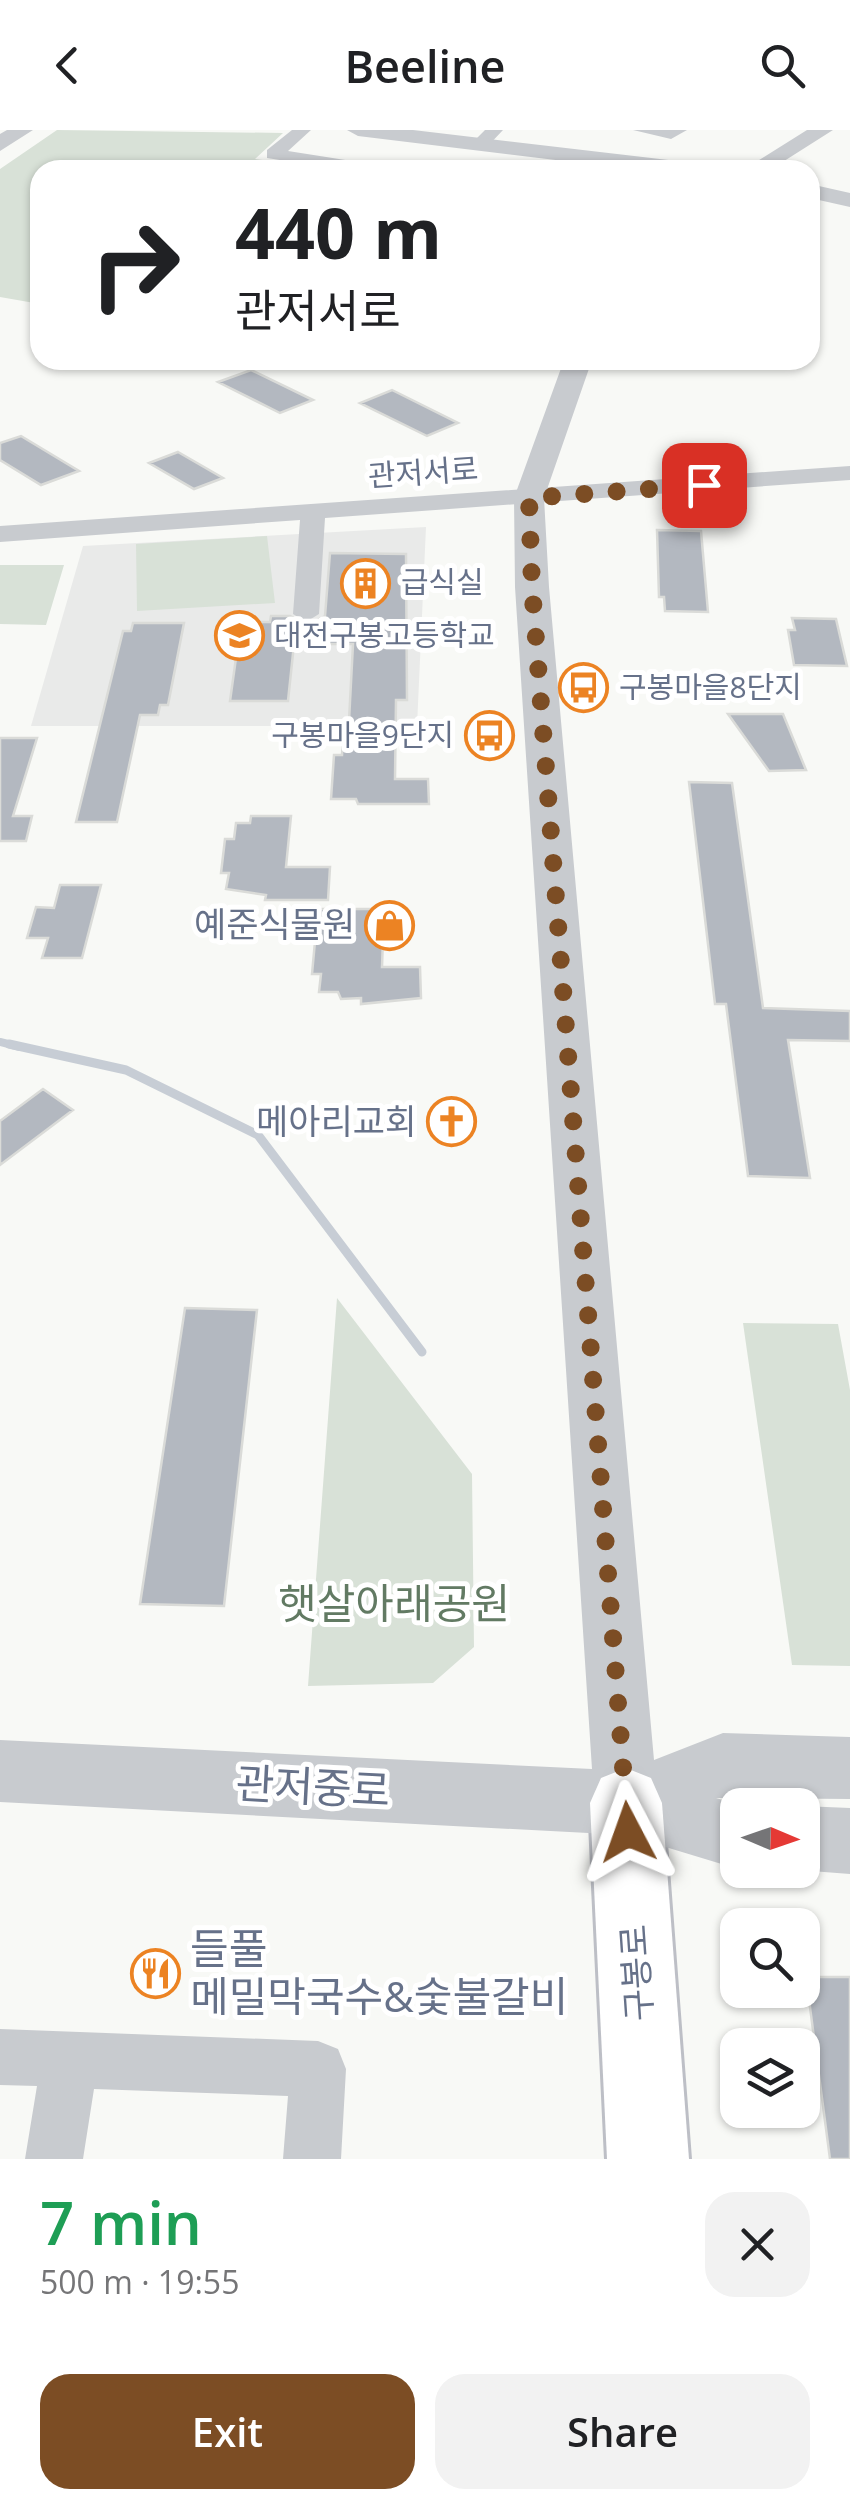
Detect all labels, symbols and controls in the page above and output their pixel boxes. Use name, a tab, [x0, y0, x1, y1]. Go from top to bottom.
text: Beeline	[344, 35, 506, 96]
icon: back	[40, 38, 95, 93]
icon: search	[755, 38, 810, 93]
text: 440 m	[235, 184, 442, 280]
icon: right	[70, 200, 200, 330]
text: 관저서로	[235, 279, 401, 340]
pin	[662, 443, 747, 528]
street label: 관저서로	[366, 447, 479, 496]
icon: arrive	[677, 458, 732, 513]
building icon: 급식실	[340, 557, 392, 609]
place label: 급식실	[401, 561, 484, 602]
school or university icon: 대전구봉고등학교	[213, 610, 265, 662]
place label: 대전구봉고등학교	[274, 614, 495, 655]
bus stop icon: 구봉마을8단지	[558, 662, 610, 714]
place label: 구봉마을8단지	[619, 666, 802, 707]
bus stop icon: 구봉마을9단지	[463, 710, 515, 762]
place label: 구봉마을9단지	[271, 714, 454, 755]
shop icon: 예준식물원	[364, 899, 416, 951]
place label: 예준식물원	[194, 900, 355, 947]
church icon: 메아리교회	[426, 1096, 478, 1148]
place label: 메아리교회	[256, 1097, 417, 1144]
park label: 햇살아래공원	[278, 1574, 510, 1631]
street label: 관저중로	[234, 1753, 392, 1818]
position arrow	[576, 1780, 680, 1884]
north arrow	[720, 1788, 820, 1888]
map controls	[720, 1788, 820, 2128]
button: search	[720, 1908, 820, 2008]
place label: 들풀 메밀막국수&숯불갈비	[190, 1919, 568, 2024]
street label: 구봉로	[609, 1923, 662, 2023]
restaurant icon: 들풀 메밀막국수&숯불갈비	[129, 1947, 181, 1999]
button: layers	[720, 2028, 820, 2128]
text: 7 min	[40, 2181, 202, 2263]
button: close	[705, 2192, 810, 2297]
text: 500 m · 19:55	[40, 2260, 239, 2303]
button: Exit	[40, 2374, 415, 2489]
button: Share	[435, 2374, 810, 2489]

